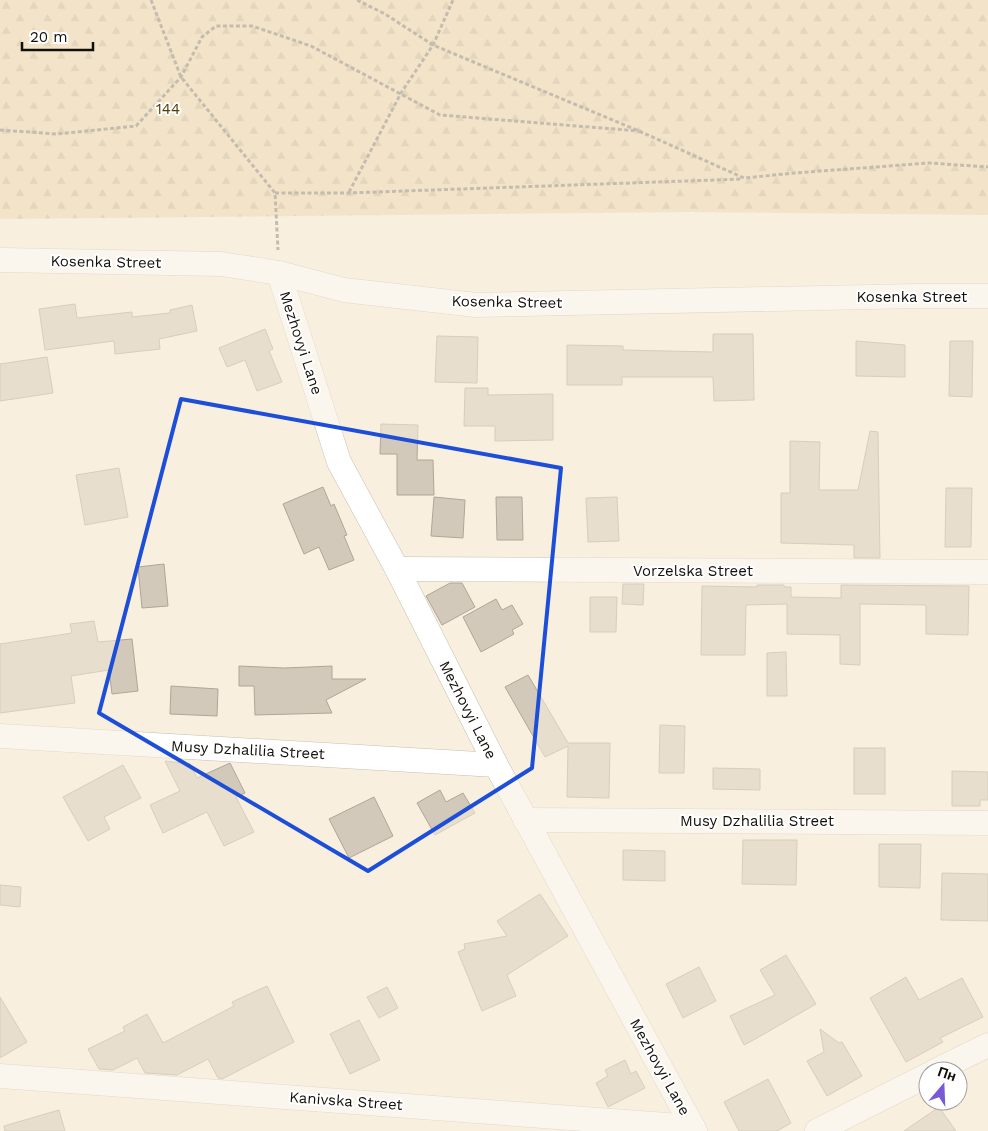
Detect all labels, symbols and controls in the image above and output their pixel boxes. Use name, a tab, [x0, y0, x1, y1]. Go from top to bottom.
scale bar	[22, 20, 94, 52]
text: 20 m	[30, 28, 68, 46]
park label: 144	[156, 100, 180, 118]
street label: Kosenka Street	[50, 252, 162, 272]
street label: Kosenka Street	[857, 288, 968, 306]
street label: Mezhovyi Lane	[276, 289, 326, 397]
street label: Kosenka Street	[451, 292, 563, 312]
street label: Vorzelska Street	[633, 562, 754, 580]
street label: Mezhovyi Lane	[436, 658, 500, 762]
street label: Musy Dzhalilia Street	[171, 737, 326, 763]
street label: Musy Dzhalilia Street	[680, 812, 835, 830]
street label: Mezhovyi Lane	[626, 1016, 694, 1118]
north arrow	[918, 1061, 968, 1111]
text: Пн	[936, 1063, 959, 1084]
street label: Kanivska Street	[289, 1088, 404, 1114]

